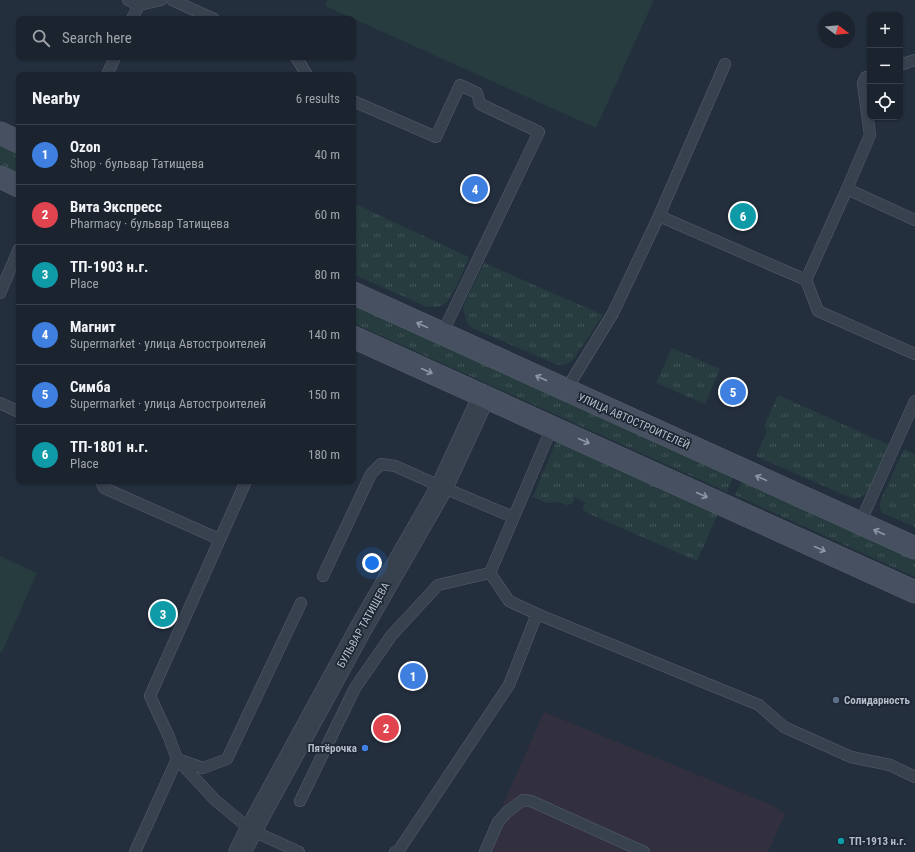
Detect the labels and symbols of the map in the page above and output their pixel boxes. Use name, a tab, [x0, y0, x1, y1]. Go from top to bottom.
north arrow	[819, 12, 855, 48]
pin: 4	[462, 174, 488, 204]
pin: 6	[730, 201, 756, 231]
one-way arrow	[417, 320, 429, 328]
one-way arrow	[420, 367, 432, 375]
one-way arrow	[535, 374, 547, 381]
pin: 5	[720, 377, 746, 407]
street label: УЛИЦА АВТОСТРОИТЕЛЕЙ	[576, 391, 692, 452]
one-way arrow	[577, 438, 589, 446]
one-way arrow	[755, 474, 767, 481]
one-way arrow	[696, 492, 708, 499]
one-way arrow	[874, 528, 886, 535]
one-way arrow	[814, 546, 826, 553]
your location	[362, 553, 382, 573]
street label: БУЛЬВАР ТАТИЩЕВА	[335, 580, 393, 670]
pin: 3	[150, 599, 176, 629]
pin: 1	[400, 661, 426, 691]
place label: Солидарность	[844, 694, 911, 707]
marker: Солидарность	[831, 695, 841, 705]
pin: 2	[373, 713, 399, 743]
place label: Пятёрочка	[308, 742, 357, 755]
marker: Пятёрочка	[360, 743, 370, 753]
place label: ТП-1913 н.г.	[849, 835, 906, 848]
marker: ТП-1913 н.г.	[836, 836, 846, 846]

